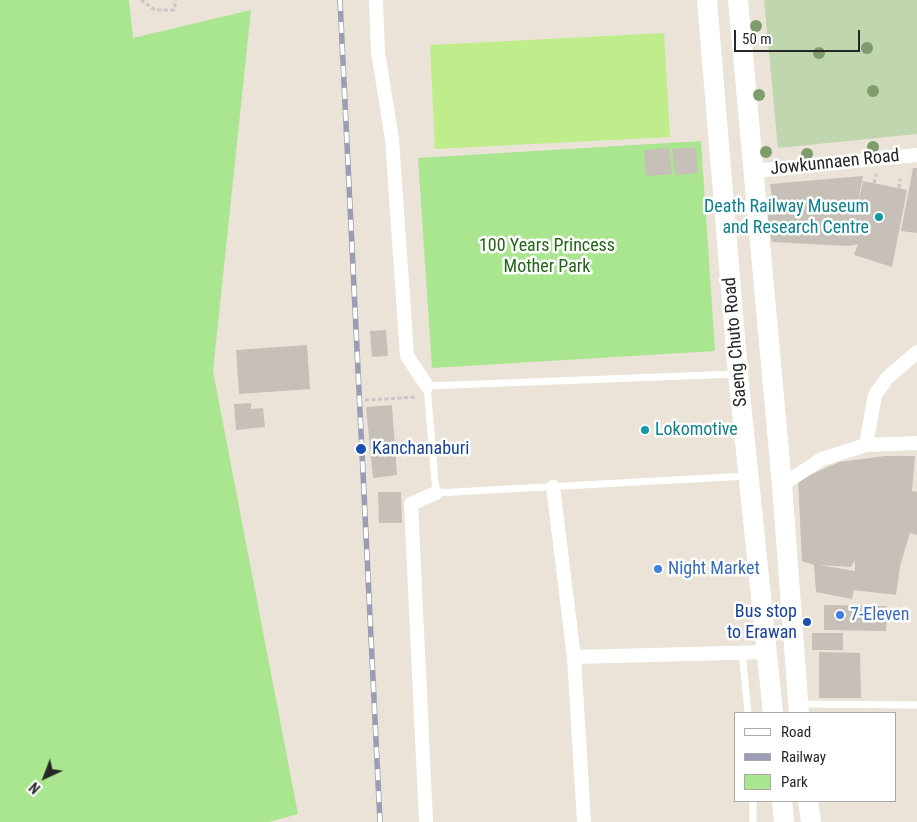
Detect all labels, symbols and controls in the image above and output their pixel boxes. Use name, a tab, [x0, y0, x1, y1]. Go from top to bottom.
scale bar	[737, 20, 863, 52]
text: 50 m	[742, 30, 772, 48]
street label: Jowkunnaen Road	[769, 145, 901, 181]
place label: Death Railway Museum and Research Centre	[704, 196, 869, 238]
marker: Death Railway Museum and Research Centre	[873, 211, 885, 223]
park label: 100 Years Princess Mother Park	[479, 235, 615, 278]
street label: Saeng Chuto Road	[720, 276, 752, 408]
place label: Lokomotive	[655, 419, 738, 441]
marker: Lokomotive	[639, 424, 651, 436]
place label: Kanchanaburi	[372, 438, 469, 460]
marker: Kanchanaburi	[354, 442, 368, 456]
place label: Night Market	[668, 558, 760, 580]
marker: Night Market	[652, 563, 664, 575]
place label: Bus stop to Erawan	[727, 601, 797, 644]
place label: 7-Eleven	[850, 604, 909, 626]
marker: 7-Eleven	[834, 609, 846, 621]
marker: Bus stop to Erawan	[801, 616, 813, 628]
legend	[734, 712, 897, 802]
text: Road	[781, 723, 811, 741]
text: Railway	[781, 748, 826, 766]
north arrow	[20, 752, 70, 802]
text: Park	[781, 773, 808, 791]
text: N	[26, 779, 43, 797]

